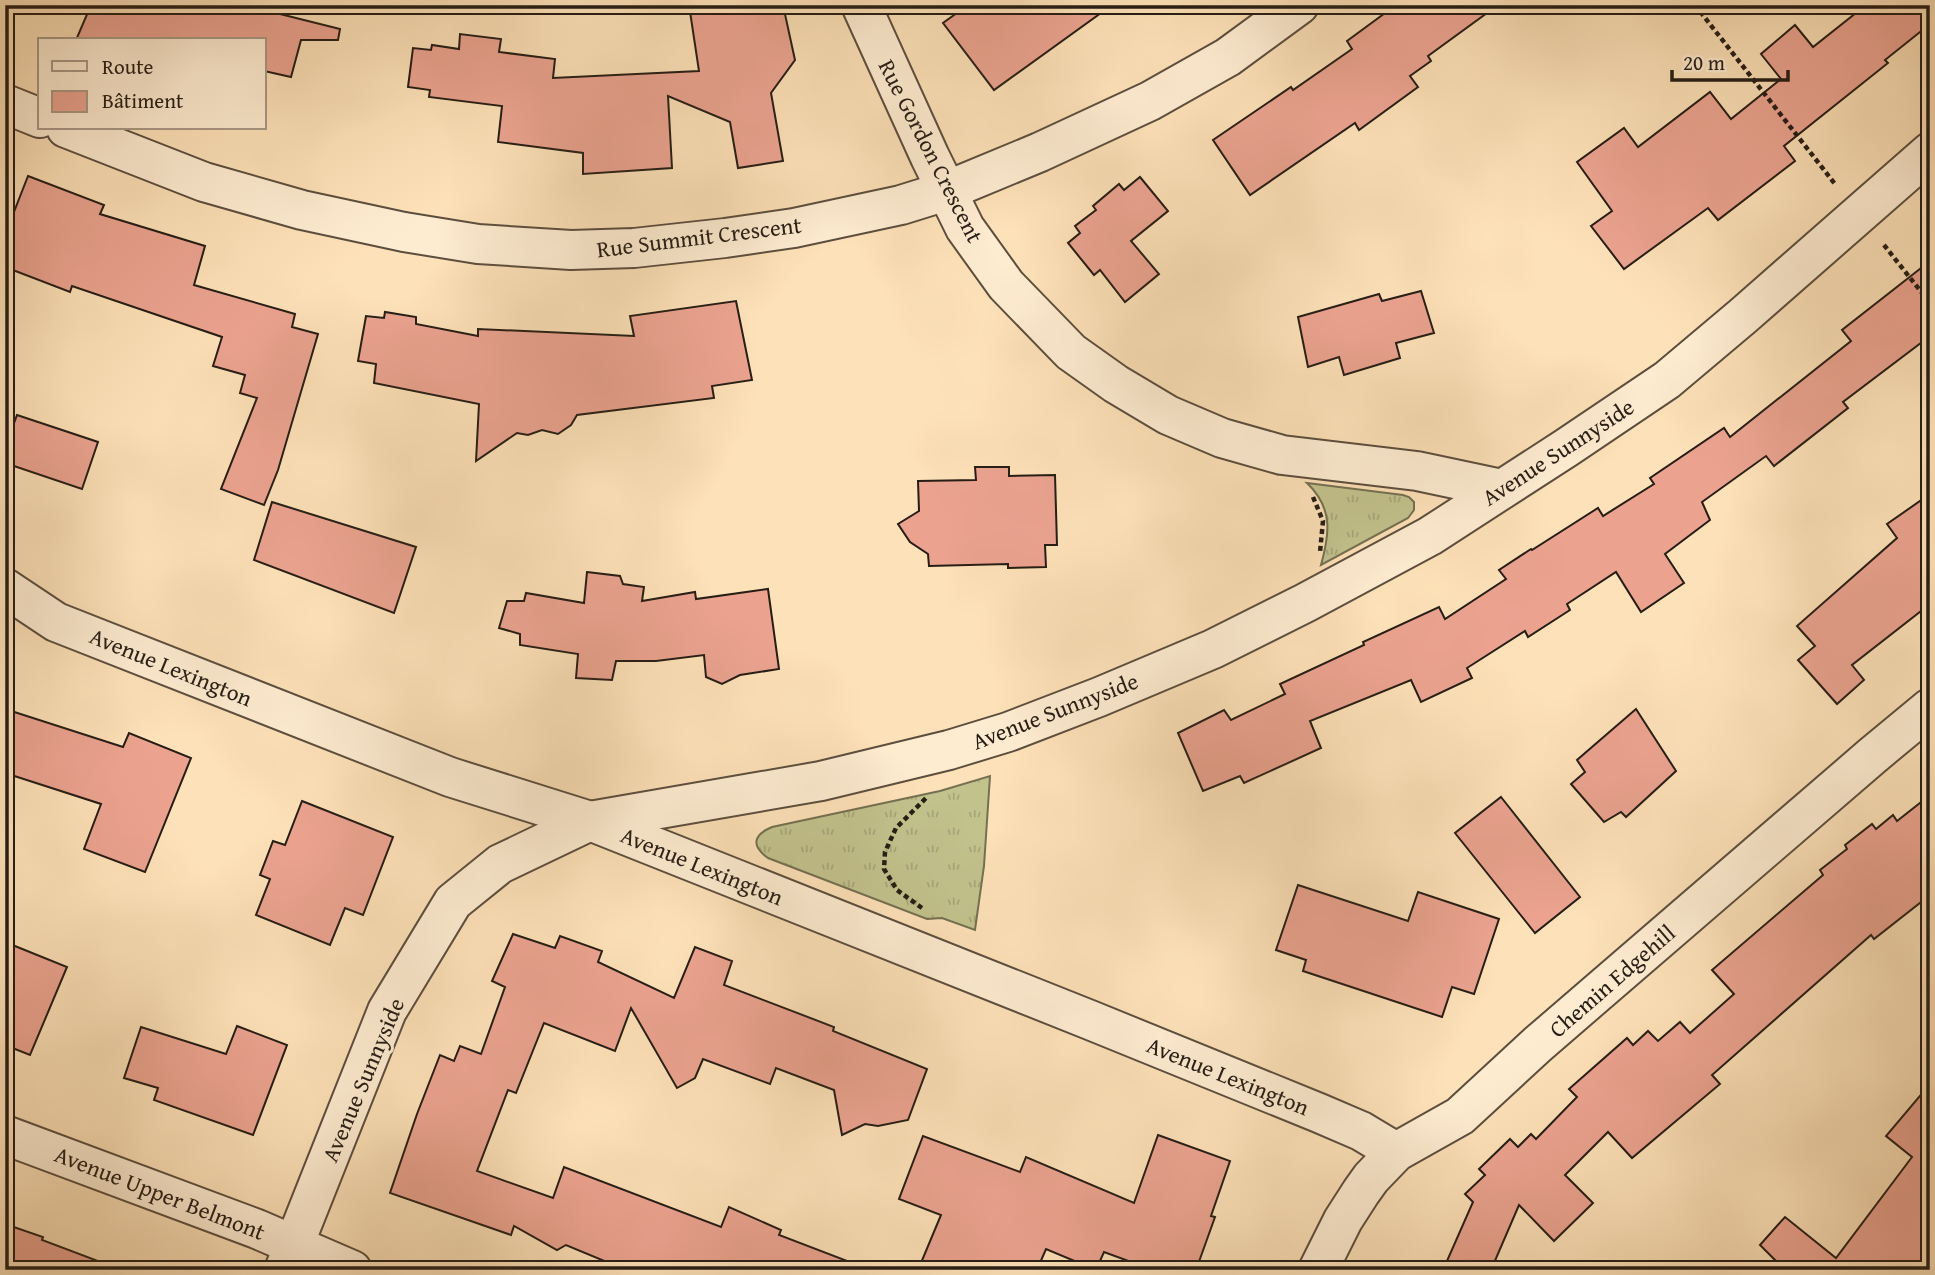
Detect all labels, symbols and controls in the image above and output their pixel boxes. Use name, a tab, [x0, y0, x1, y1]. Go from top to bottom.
legend	[38, 38, 266, 130]
scale bar	[1672, 38, 1788, 82]
text: 20 m	[1683, 47, 1725, 78]
text: Route	[102, 51, 154, 82]
street label: Rue Gordon Crescent	[871, 53, 992, 248]
text: Bâtiment	[102, 85, 184, 116]
street label: Rue Summit Crescent	[595, 208, 803, 265]
street label: Avenue Sunnyside	[1475, 390, 1640, 513]
street label: Avenue Lexington	[85, 619, 257, 714]
street label: Avenue Sunnyside	[967, 664, 1143, 757]
street label: Avenue Lexington	[616, 818, 788, 913]
street label: Chemin Edgehill	[1541, 916, 1682, 1045]
street label: Avenue Sunnyside	[313, 993, 412, 1167]
street label: Avenue Lexington	[1142, 1028, 1314, 1123]
street label: Avenue Upper Belmont	[50, 1137, 270, 1248]

